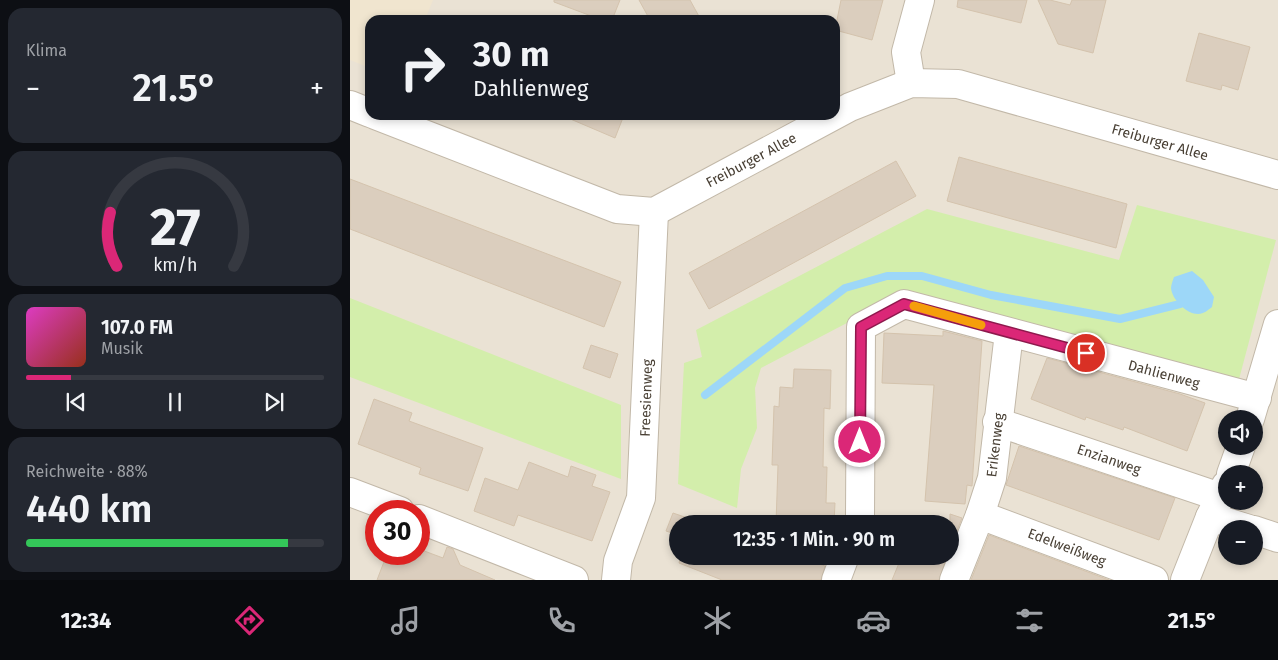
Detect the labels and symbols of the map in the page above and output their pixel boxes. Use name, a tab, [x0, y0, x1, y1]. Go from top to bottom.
street label: Freiburger Allee	[1110, 121, 1210, 164]
street label: Freiburger Allee	[703, 130, 799, 191]
pin	[1065, 332, 1107, 374]
street label: Dahlienweg	[1126, 357, 1202, 392]
street label: Freesienweg	[637, 358, 656, 437]
street label: Erikenweg	[983, 411, 1008, 478]
position arrow	[833, 415, 885, 467]
street label: Enzianweg	[1075, 441, 1144, 479]
speed limit sign: 30	[365, 500, 430, 565]
street label: Edelweißweg	[1025, 525, 1109, 570]

